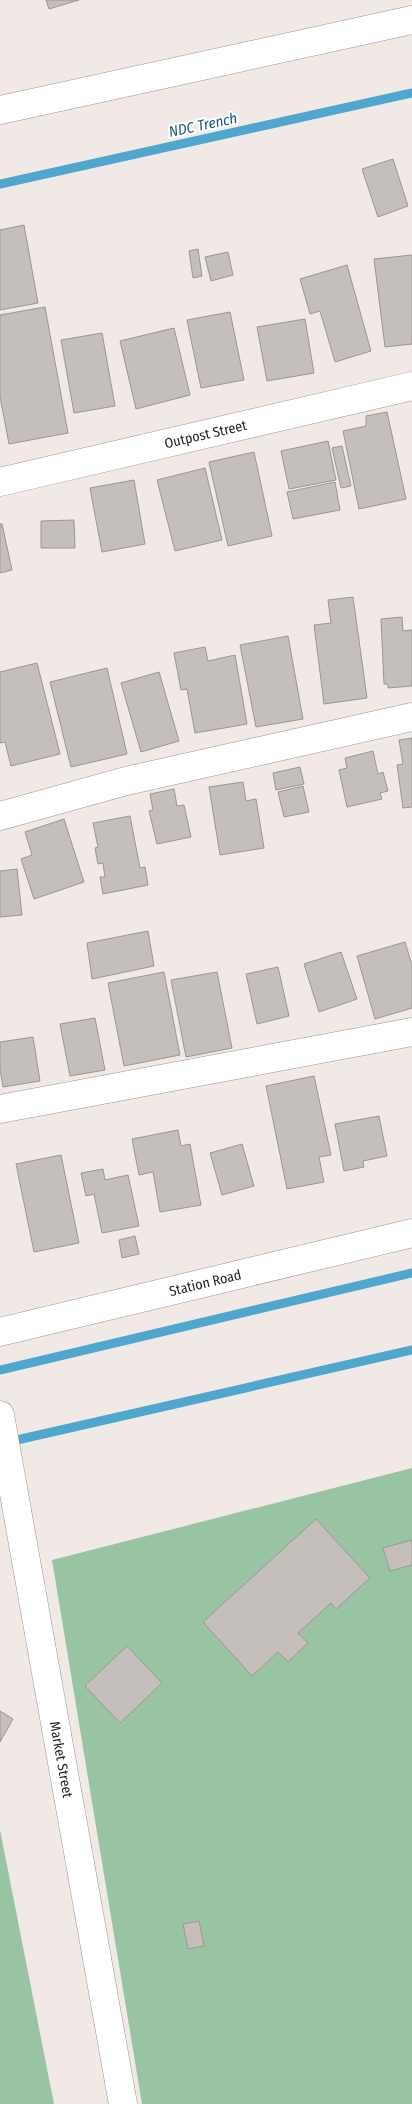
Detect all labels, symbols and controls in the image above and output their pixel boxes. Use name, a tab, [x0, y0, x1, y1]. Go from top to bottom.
water label: NDC Trench	[167, 109, 239, 141]
street label: Outpost Street	[163, 416, 249, 452]
street label: Station Road	[167, 1266, 243, 1300]
street label: Market Street	[46, 1720, 77, 1800]

